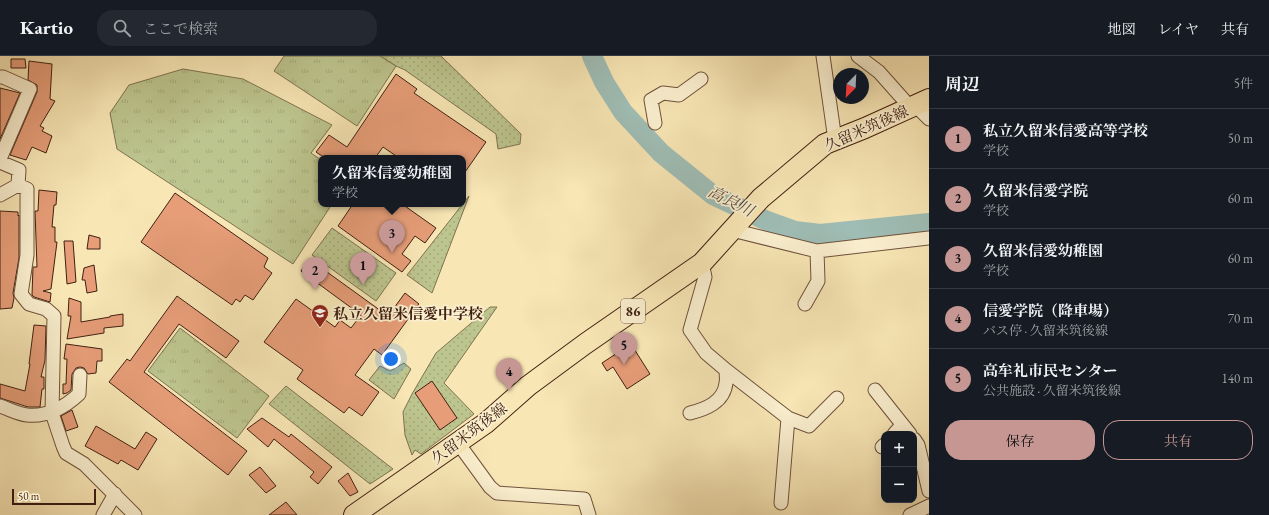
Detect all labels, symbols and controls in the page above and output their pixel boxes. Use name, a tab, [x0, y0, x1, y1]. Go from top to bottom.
search box	[97, 10, 377, 46]
text: Kartio	[20, 15, 73, 40]
icon: search	[111, 17, 133, 39]
text: ここで検索	[143, 19, 218, 38]
text: 地図	[1108, 20, 1136, 38]
text: レイヤ	[1158, 20, 1199, 38]
text: 共有	[1221, 20, 1249, 38]
north arrow	[833, 68, 869, 104]
text: 周辺	[945, 73, 979, 95]
text: 5件	[1234, 75, 1253, 92]
street label: 久留米筑後線	[821, 101, 911, 155]
text: 私立久留米信愛高等学校	[983, 121, 1148, 140]
text: 1	[955, 130, 961, 147]
text: 50 m	[1228, 130, 1253, 147]
text: 学校	[983, 142, 1009, 159]
popup	[318, 155, 466, 207]
text: 久留米信愛幼稚園	[332, 163, 452, 182]
water label: 高良川	[705, 181, 759, 222]
text: 久留米信愛学院	[983, 181, 1088, 200]
text: 学校	[332, 184, 358, 201]
text: 2	[955, 190, 961, 207]
text: 60 m	[1228, 190, 1253, 207]
text: 学校	[983, 202, 1009, 219]
pin: 3	[379, 220, 405, 253]
text: 久留米信愛幼稚園	[983, 241, 1103, 260]
text: 3	[955, 250, 961, 267]
text: 60 m	[1228, 250, 1253, 267]
pin: 1	[350, 252, 376, 285]
pin: 2	[302, 257, 328, 290]
text: 学校	[983, 262, 1009, 279]
road number: 86	[621, 299, 645, 323]
text: 信愛学院（降車場）	[983, 301, 1118, 320]
school or university icon: 私立久留米信愛中学校	[310, 303, 330, 328]
place label: 私立久留米信愛中学校	[333, 304, 483, 323]
text: 4	[955, 310, 961, 327]
text: 70 m	[1228, 310, 1253, 327]
text: バス停 · 久留米筑後線	[983, 322, 1108, 339]
pin: 5	[611, 332, 637, 365]
your location	[381, 349, 401, 369]
pin: 4	[496, 358, 522, 391]
text: 高牟礼市民センター	[983, 361, 1117, 380]
text: 5	[955, 370, 961, 387]
text: 140 m	[1222, 370, 1253, 387]
text: 公共施設 · 久留米筑後線	[983, 382, 1121, 399]
street label: 久留米筑後線	[427, 398, 511, 468]
button: 保存	[945, 420, 1095, 460]
button: 共有	[1103, 420, 1253, 460]
map controls	[881, 431, 917, 503]
button: +	[881, 431, 917, 467]
button: −	[881, 467, 917, 503]
scale bar	[12, 487, 96, 506]
text: 50 m	[18, 489, 39, 503]

